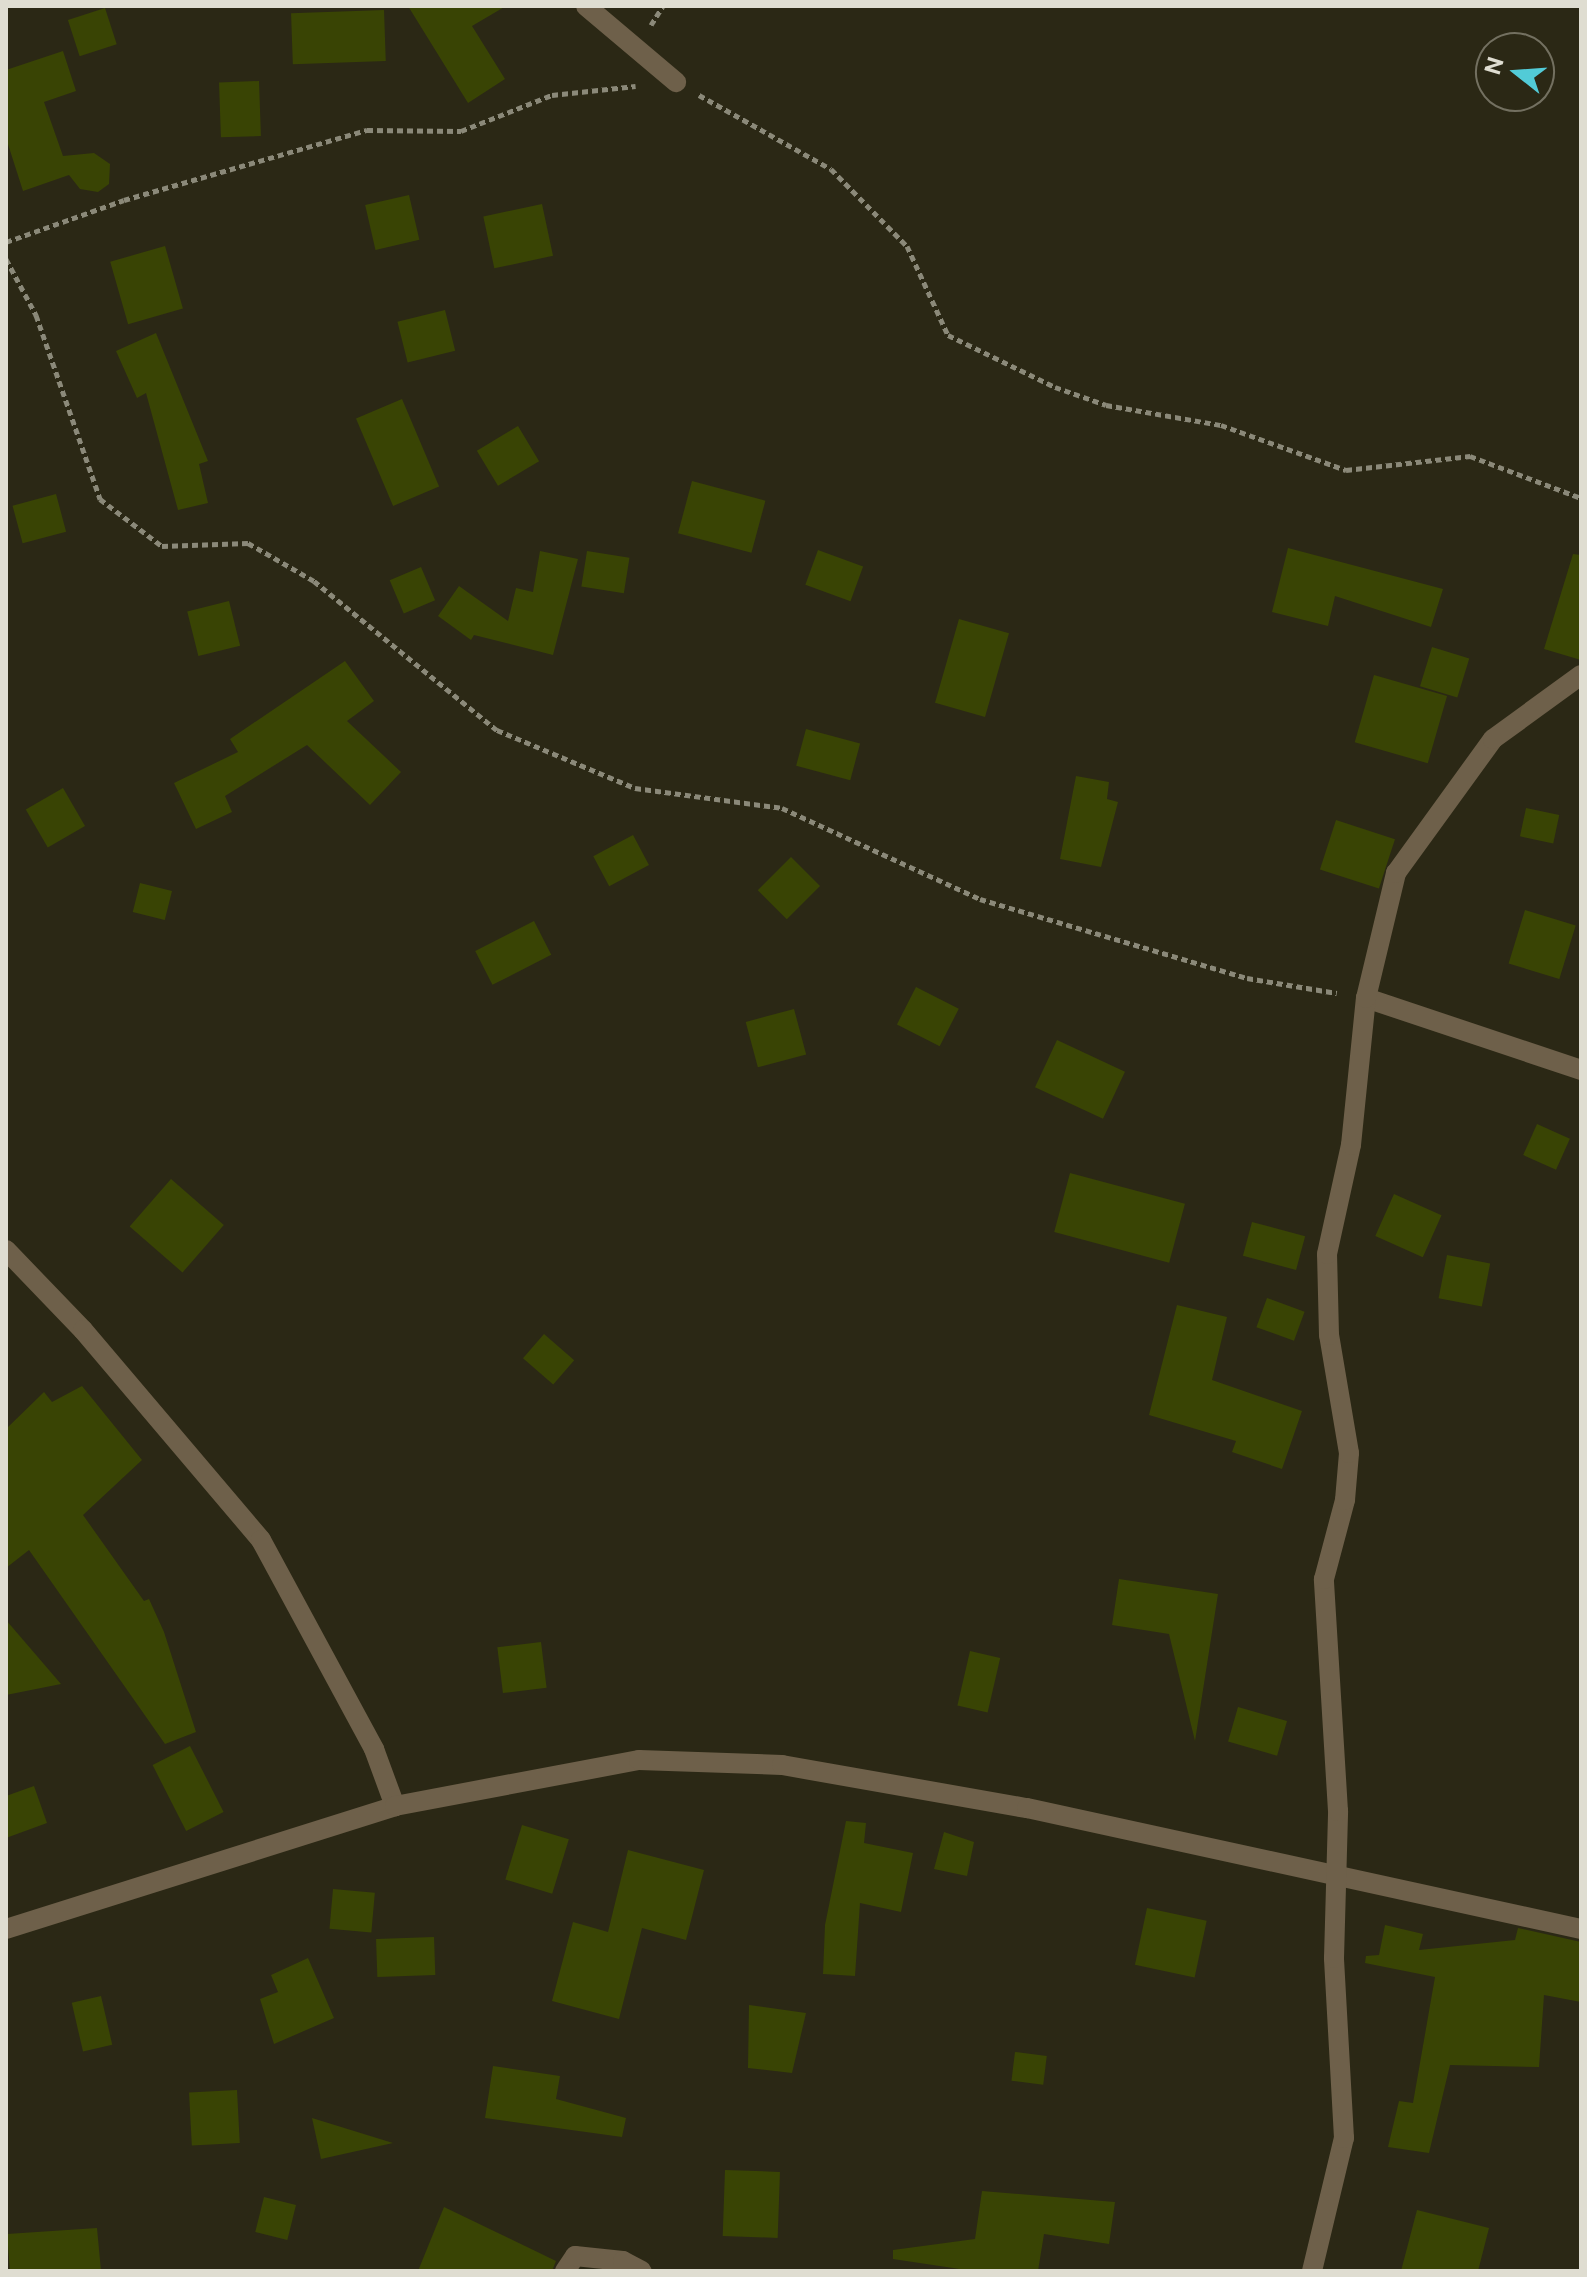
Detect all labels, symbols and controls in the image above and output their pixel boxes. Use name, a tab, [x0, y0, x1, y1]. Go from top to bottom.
north arrow	[1475, 32, 1555, 112]
text: N	[1479, 54, 1509, 78]

